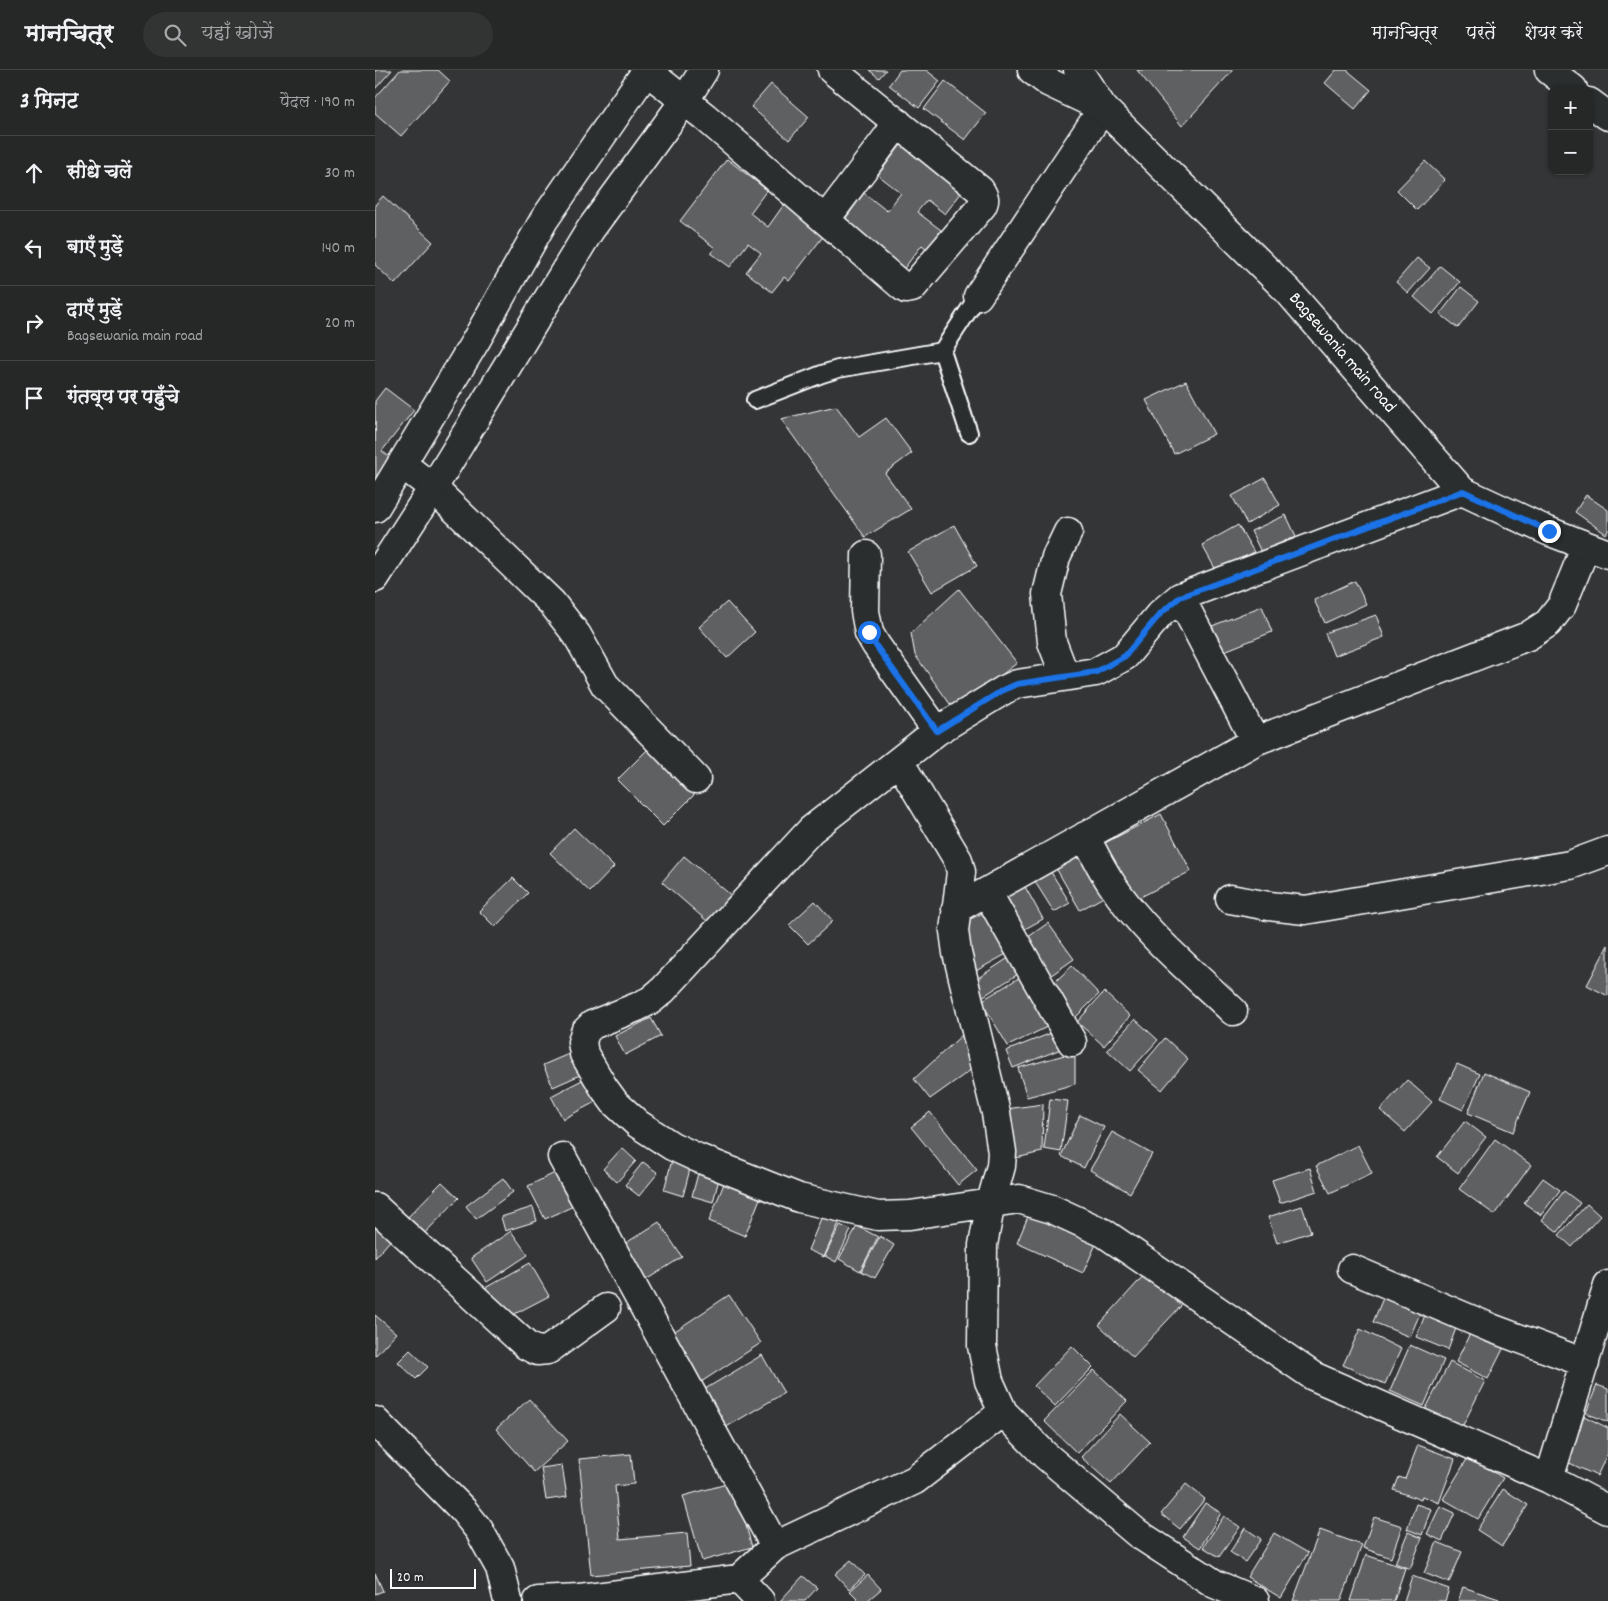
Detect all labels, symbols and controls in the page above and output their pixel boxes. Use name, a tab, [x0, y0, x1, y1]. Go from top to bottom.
search box	[143, 12, 493, 57]
text: मानचित्र	[25, 18, 113, 52]
icon: search	[161, 21, 189, 49]
text: यहाँ खोजें	[201, 21, 273, 48]
text: मानचित्र	[1372, 22, 1438, 47]
text: परतें	[1466, 22, 1496, 47]
text: शेयर करें	[1524, 22, 1583, 47]
map controls	[1548, 85, 1593, 175]
button: +	[1548, 85, 1593, 130]
text: 3 मिनट	[20, 88, 78, 118]
text: पैदल · 190 m	[280, 91, 355, 114]
button: −	[1548, 130, 1593, 175]
icon: ahead	[20, 159, 48, 187]
text: सीधे चलें	[67, 160, 132, 187]
text: 30 m	[325, 162, 355, 185]
icon: left	[20, 234, 48, 262]
text: बाएँ मुड़ें	[67, 235, 123, 262]
text: 140 m	[321, 237, 355, 260]
street label: Bagsewania main road	[1282, 287, 1402, 419]
text: दाएँ मुड़ें	[67, 298, 122, 325]
icon: right	[20, 309, 48, 337]
text: 20 m	[325, 312, 355, 335]
text: Bagsewania main road	[67, 325, 203, 348]
icon: arrive	[20, 384, 48, 412]
text: गंतव्य पर पहुँचे	[67, 385, 179, 412]
route end	[1538, 520, 1561, 543]
route start	[858, 621, 881, 644]
scale bar	[390, 1566, 476, 1589]
text: 20 m	[397, 1568, 424, 1588]

